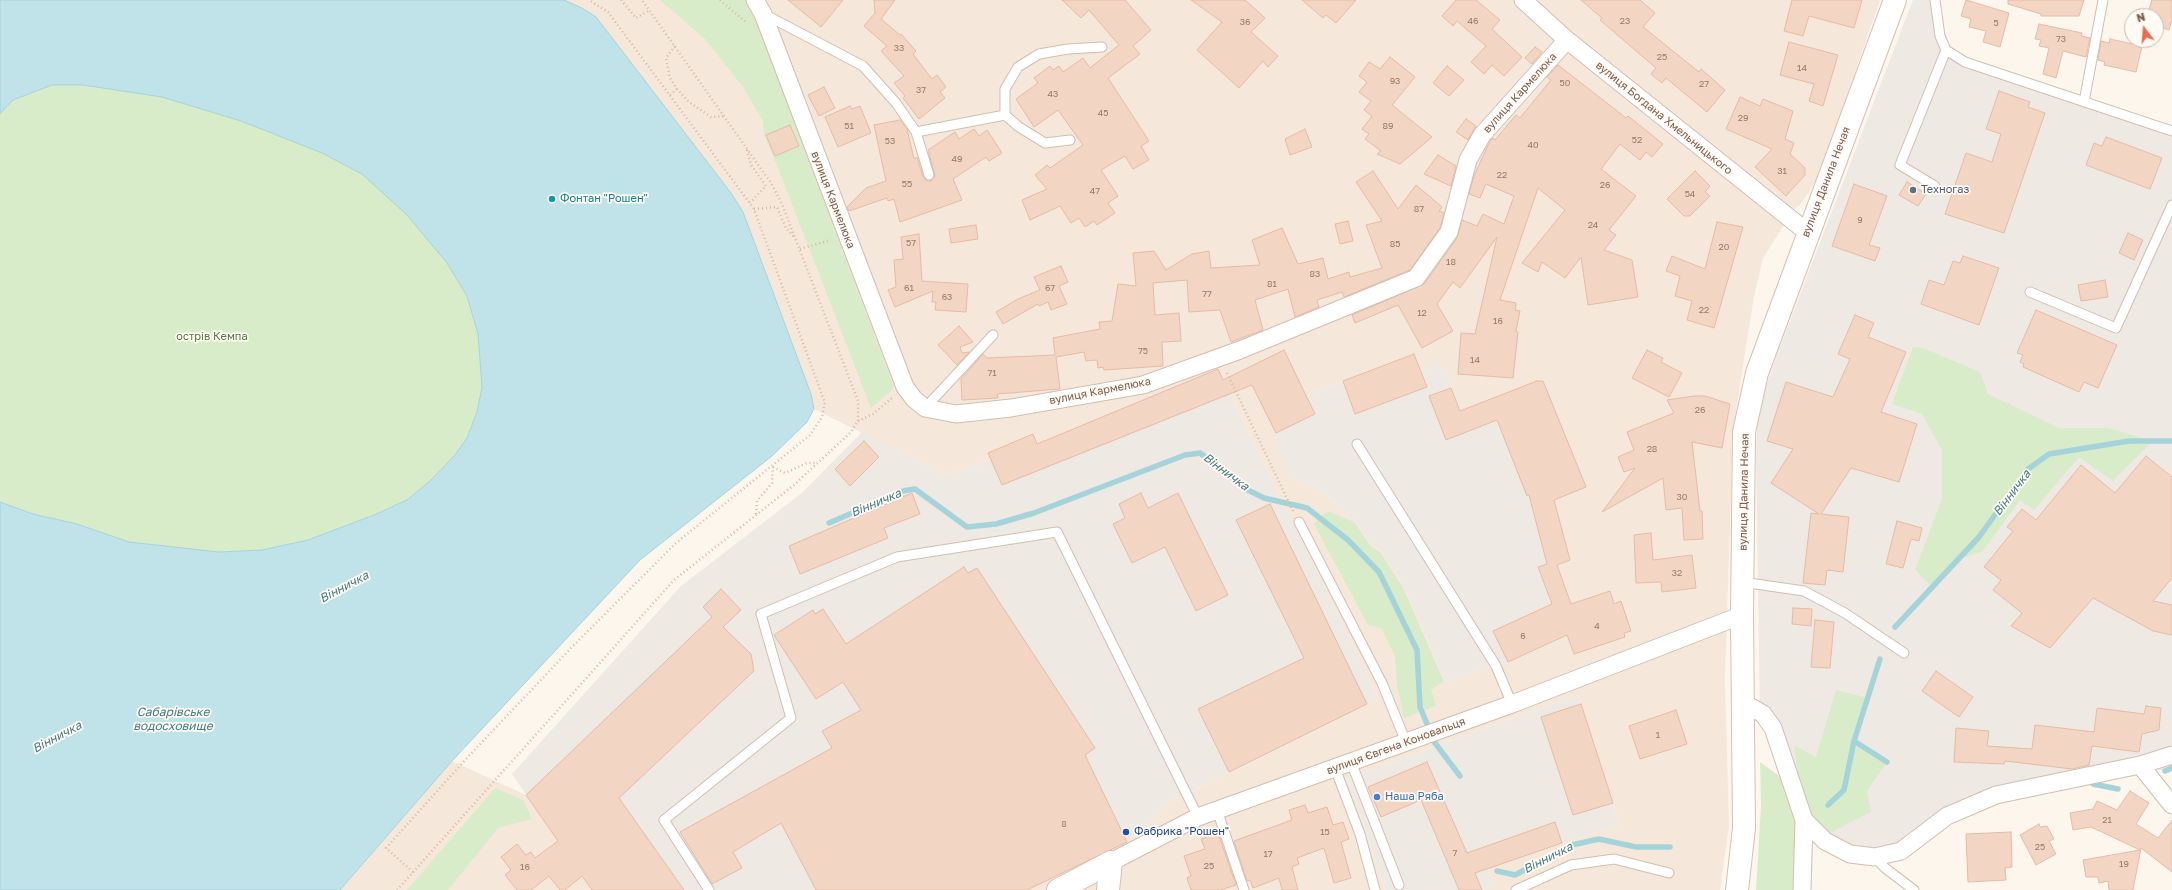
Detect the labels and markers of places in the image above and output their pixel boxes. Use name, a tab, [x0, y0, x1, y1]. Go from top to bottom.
place label: Техногаз	[1921, 183, 1969, 197]
marker: Техногаз	[1908, 185, 1918, 195]
place label: Фонтан "Рошен"	[560, 192, 648, 206]
marker: Фонтан "Рошен"	[547, 194, 557, 204]
place label: Наша Ряба	[1385, 790, 1444, 804]
marker: Наша Ряба	[1372, 792, 1382, 802]
place label: Фабрика "Рошен"	[1134, 825, 1229, 839]
marker: Фабрика "Рошен"	[1121, 827, 1131, 837]

